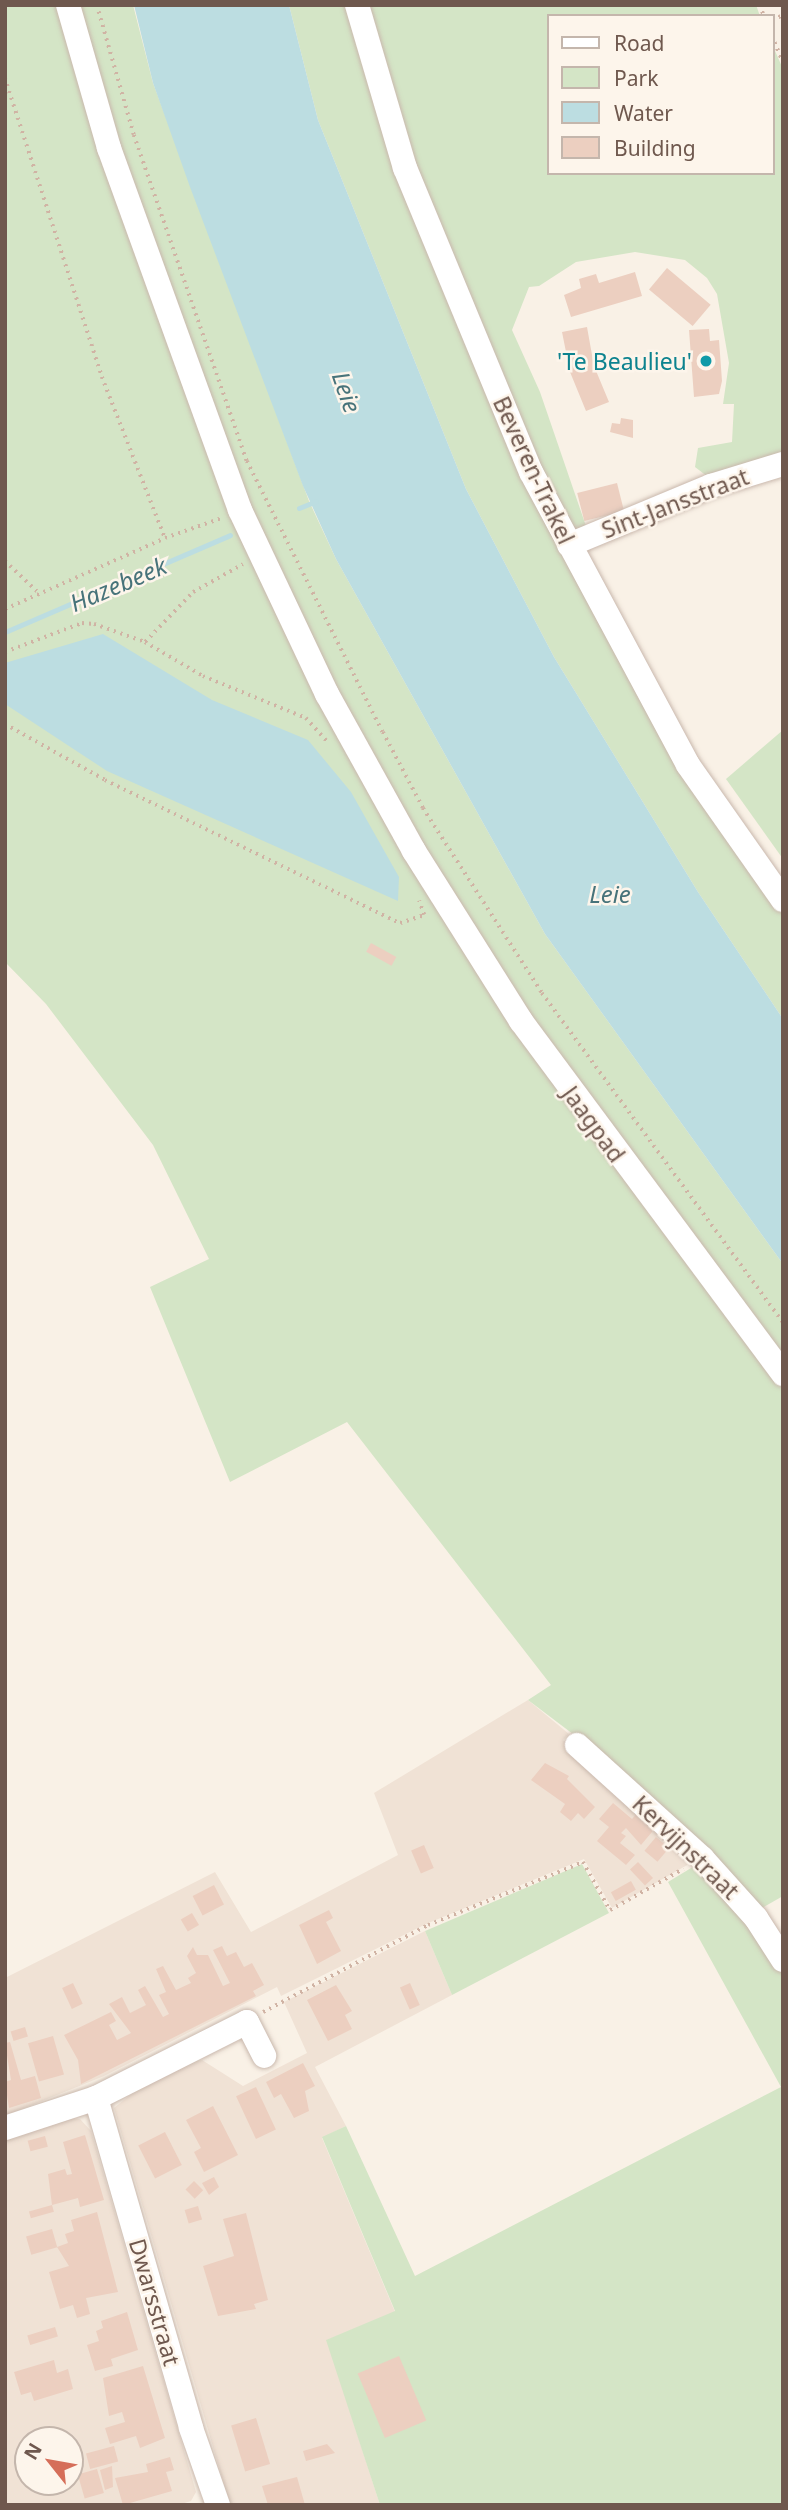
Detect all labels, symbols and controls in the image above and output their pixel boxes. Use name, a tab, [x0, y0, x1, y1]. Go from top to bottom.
legend	[546, 14, 774, 175]
text: Road	[614, 29, 664, 57]
text: Park	[614, 64, 658, 92]
text: Water	[614, 99, 673, 127]
text: Building	[614, 134, 696, 162]
place label: 'Te Beaulieu'	[557, 347, 692, 375]
marker: 'Te Beaulieu'	[698, 353, 714, 369]
water label: Leie	[327, 368, 367, 416]
street label: Beveren-Trakel	[488, 392, 580, 548]
street label: Sint-Jansstraat	[598, 462, 752, 544]
water label: Hazebeek	[65, 551, 171, 617]
water label: Leie	[589, 880, 631, 908]
street label: Jaagpad	[557, 1081, 631, 1167]
street label: Kervijnstraat	[627, 1790, 745, 1904]
street label: Dwarsstraat	[124, 2235, 186, 2369]
north arrow	[14, 2426, 84, 2496]
text: N	[18, 2438, 48, 2465]

